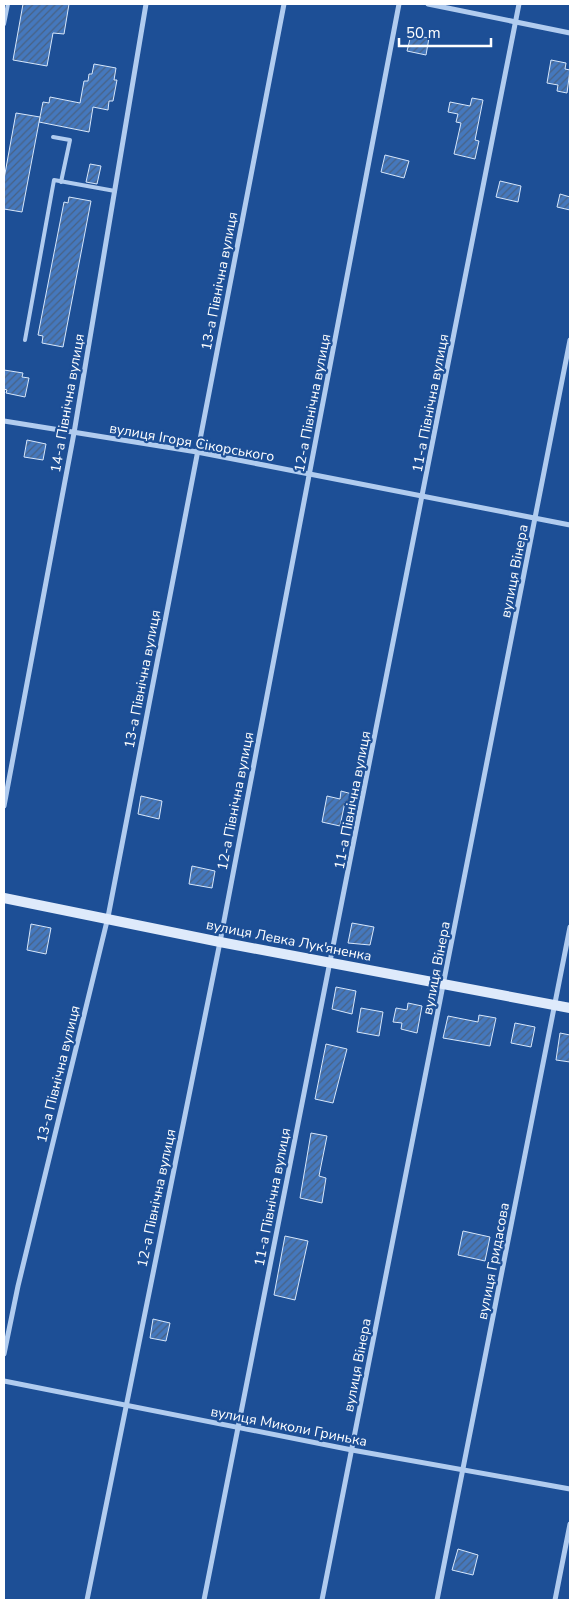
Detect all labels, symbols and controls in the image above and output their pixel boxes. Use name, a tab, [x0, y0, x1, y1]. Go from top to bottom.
scale bar	[399, 15, 492, 47]
text: 50 m	[406, 23, 441, 43]
street label: 13-а Північна вулиця	[197, 210, 242, 352]
street label: 14-а Північна вулиця	[46, 332, 89, 474]
street label: 12-а Північна вулиця	[290, 332, 335, 474]
street label: 11-а Північна вулиця	[408, 332, 453, 474]
street label: вулиця Ігоря Сікорського	[108, 419, 276, 466]
street label: вулиця Вінера	[496, 523, 533, 619]
street label: 13-а Північна вулиця	[120, 608, 165, 750]
street label: 11-а Північна вулиця	[330, 729, 375, 871]
street label: 12-а Північна вулиця	[213, 730, 258, 872]
street label: вулиця Левка Лук'яненка	[204, 915, 373, 966]
street label: вулиця Вінера	[418, 920, 455, 1016]
street label: 13-а Північна вулиця	[32, 1003, 85, 1145]
street label: 11-а Північна вулиця	[250, 1126, 295, 1268]
street label: 12-а Північна вулиця	[133, 1127, 180, 1269]
street label: вулиця Гридасова	[473, 1201, 514, 1321]
street label: вулиця Вінера	[339, 1317, 376, 1413]
street label: вулиця Миколи Гринька	[209, 1402, 369, 1451]

